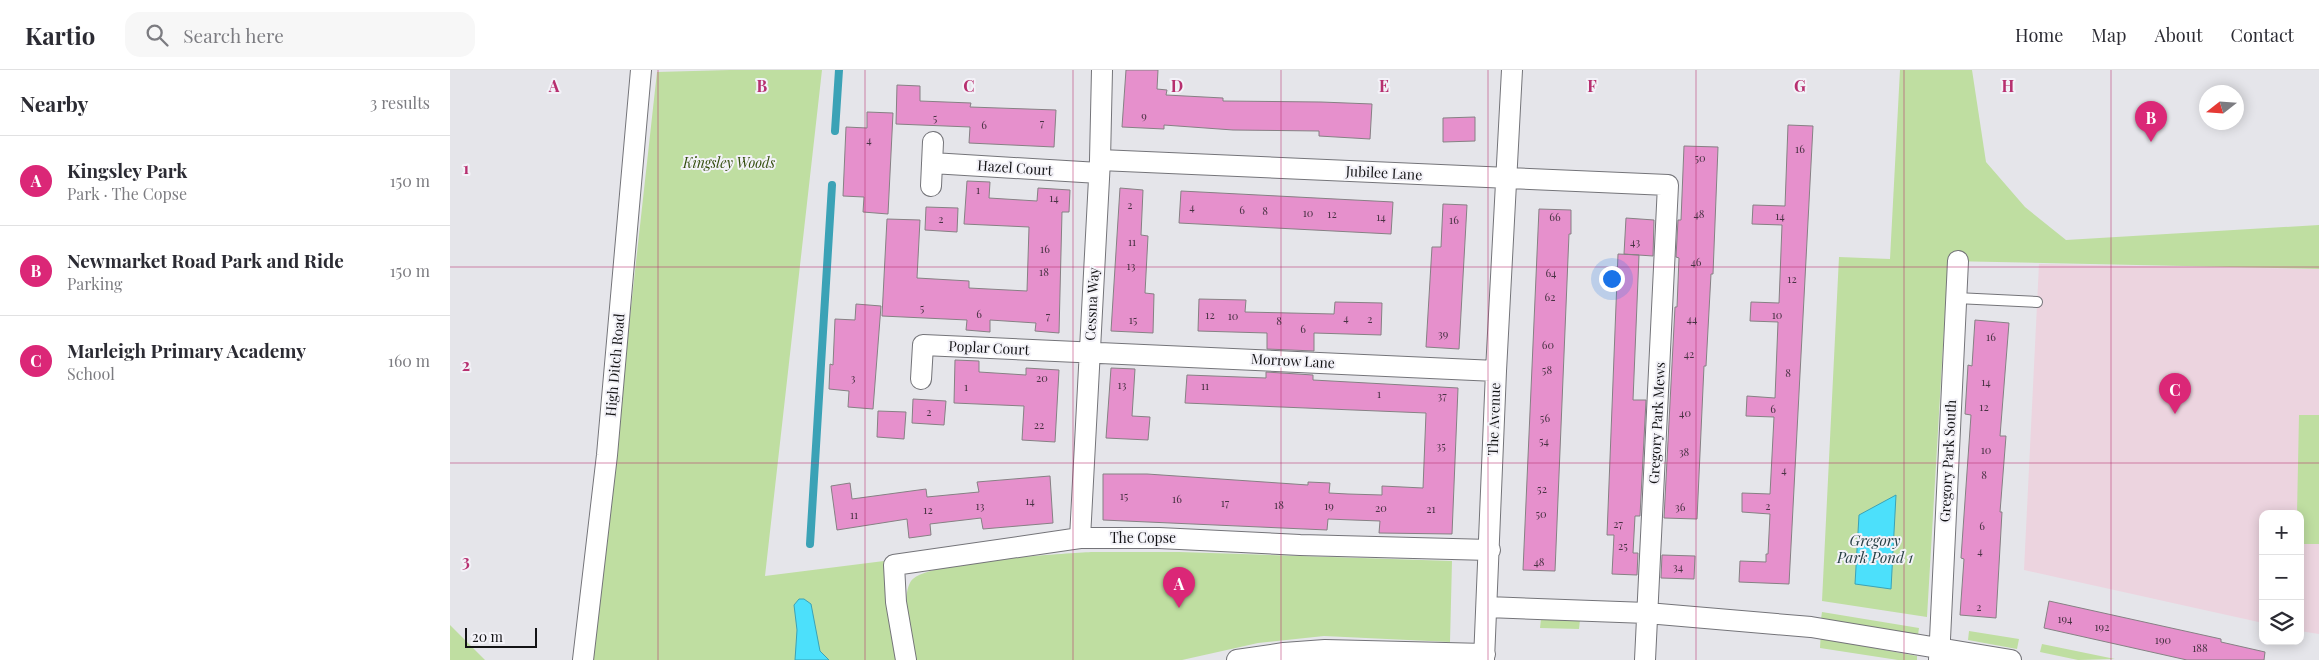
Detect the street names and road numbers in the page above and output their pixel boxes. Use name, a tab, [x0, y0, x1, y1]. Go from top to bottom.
street label: Hazel Court	[977, 155, 1054, 180]
street label: Jubilee Lane	[1344, 161, 1423, 184]
street label: Cessna Way	[1080, 267, 1103, 341]
street label: High Ditch Road	[601, 313, 628, 417]
street label: Poplar Court	[948, 336, 1031, 359]
street label: Morrow Lane	[1251, 349, 1335, 372]
street label: Gregory Park Mews	[1644, 361, 1669, 484]
street label: The Avenue	[1483, 382, 1504, 456]
street label: Gregory Park South	[1935, 398, 1960, 523]
street label: The Copse	[1110, 528, 1176, 547]

